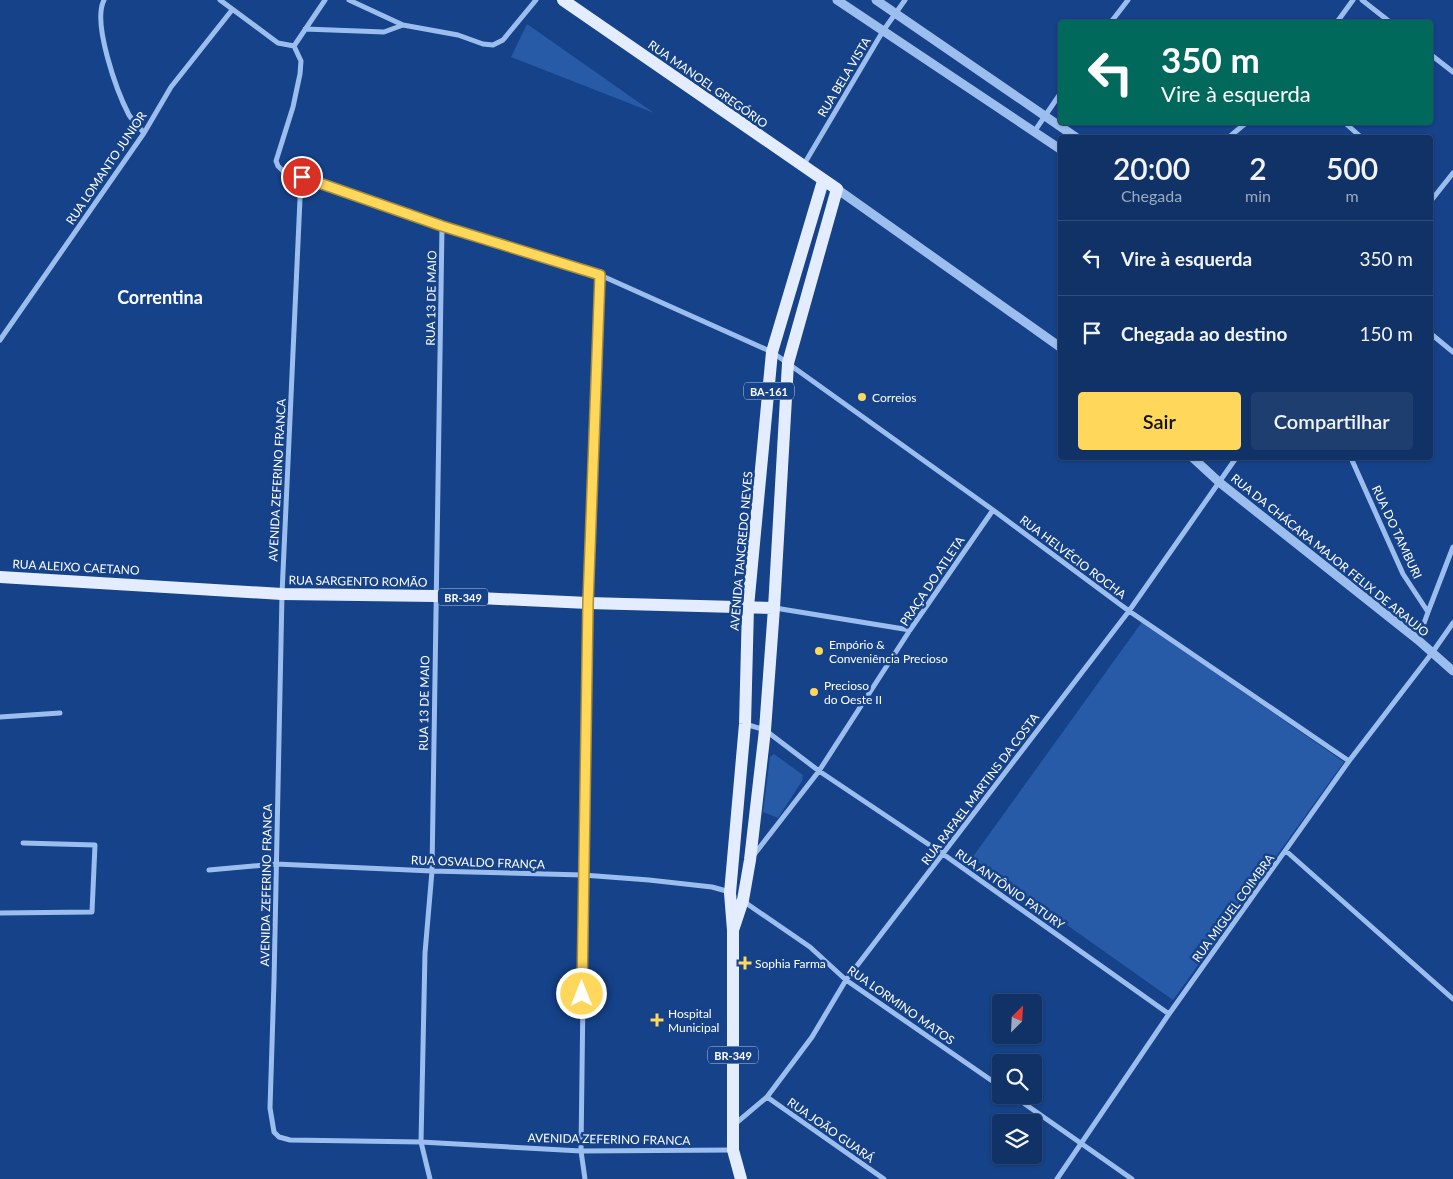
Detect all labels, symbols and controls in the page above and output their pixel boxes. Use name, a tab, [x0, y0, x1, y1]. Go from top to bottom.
street label: RUA BELA VISTA	[814, 34, 874, 120]
street label: RUA MANOEL GREGÓRIO	[645, 37, 771, 131]
text: 350 m	[1161, 38, 1260, 80]
icon: left	[1078, 40, 1143, 105]
text: Vire à esquerda	[1161, 80, 1311, 107]
street label: RUA LOMANTO JUNIOR	[63, 108, 150, 227]
text: 20:00	[1113, 150, 1190, 186]
text: 2	[1249, 150, 1267, 186]
text: 500	[1326, 150, 1378, 186]
pin	[281, 156, 323, 198]
icon: arrive	[288, 163, 316, 191]
text: Chegada	[1121, 186, 1182, 205]
text: min	[1245, 186, 1271, 205]
text: m	[1345, 186, 1359, 205]
icon: left	[1078, 244, 1106, 272]
text: Vire à esquerda	[1121, 247, 1252, 270]
text: 350 m	[1359, 247, 1413, 270]
street label: RUA 13 DE MAIO	[423, 250, 439, 346]
district label: Correntina	[117, 286, 203, 308]
icon: arrive	[1078, 319, 1106, 347]
text: Chegada ao destino	[1121, 322, 1287, 345]
text: 150 m	[1359, 322, 1413, 345]
road number: BA-161	[744, 382, 794, 400]
place label: Correios	[872, 390, 916, 405]
marker: Correios	[856, 391, 868, 403]
button: Sair	[1078, 392, 1241, 450]
button: Compartilhar	[1251, 392, 1413, 450]
street label: AVENIDA ZEFERINO FRANCA	[265, 397, 289, 562]
street label: RUA DA CHÁCARA MAJOR FELIX DE ARAUJO	[1228, 470, 1432, 640]
street label: AVENIDA TANCREDO NEVES	[727, 471, 755, 631]
street label: RUA DO TAMBURI	[1369, 483, 1425, 581]
street label: RUA HELVÉCIO ROCHA	[1017, 512, 1130, 602]
street label: PRAÇA DO ATLETA	[897, 533, 968, 629]
street label: RUA ALEIXO CAETANO	[12, 556, 140, 578]
street label: RUA SARGENTO ROMÃO	[289, 572, 428, 590]
road number: BR-349	[438, 588, 488, 606]
place label: Empório & Conveniência Precioso	[829, 637, 948, 666]
marker: Empório & Conveniência Precioso	[813, 645, 825, 657]
street label: RUA 13 DE MAIO	[416, 655, 432, 751]
place label: Precioso do Oeste II	[824, 678, 882, 707]
marker: Precioso do Oeste II	[808, 686, 820, 698]
street label: RUA RAFAEL MARTINS DA COSTA	[918, 709, 1043, 868]
street label: AVENIDA ZEFERINO FRANCA	[257, 802, 275, 967]
street label: RUA ANTÔNIO PATURY	[953, 846, 1068, 933]
street label: RUA MIGUEL COIMBRA	[1189, 850, 1278, 965]
street label: RUA OSVALDO FRANÇA	[411, 852, 546, 872]
place label: Sophia Farma	[755, 956, 826, 971]
marker: Sophia Farma	[739, 957, 751, 969]
street label: RUA LORMINO MATOS	[845, 962, 957, 1048]
position arrow	[555, 967, 607, 1019]
north arrow	[992, 994, 1042, 1044]
map controls	[992, 994, 1042, 1164]
place label: Hospital Municipal	[668, 1006, 719, 1035]
marker: Hospital Municipal	[650, 1013, 664, 1027]
road number: BR-349	[708, 1046, 758, 1064]
button: search	[992, 1054, 1042, 1104]
street label: RUA JOÃO GUARÁ	[785, 1094, 878, 1166]
button: layers	[992, 1114, 1042, 1164]
street label: AVENIDA ZEFERINO FRANCA	[527, 1130, 692, 1148]

